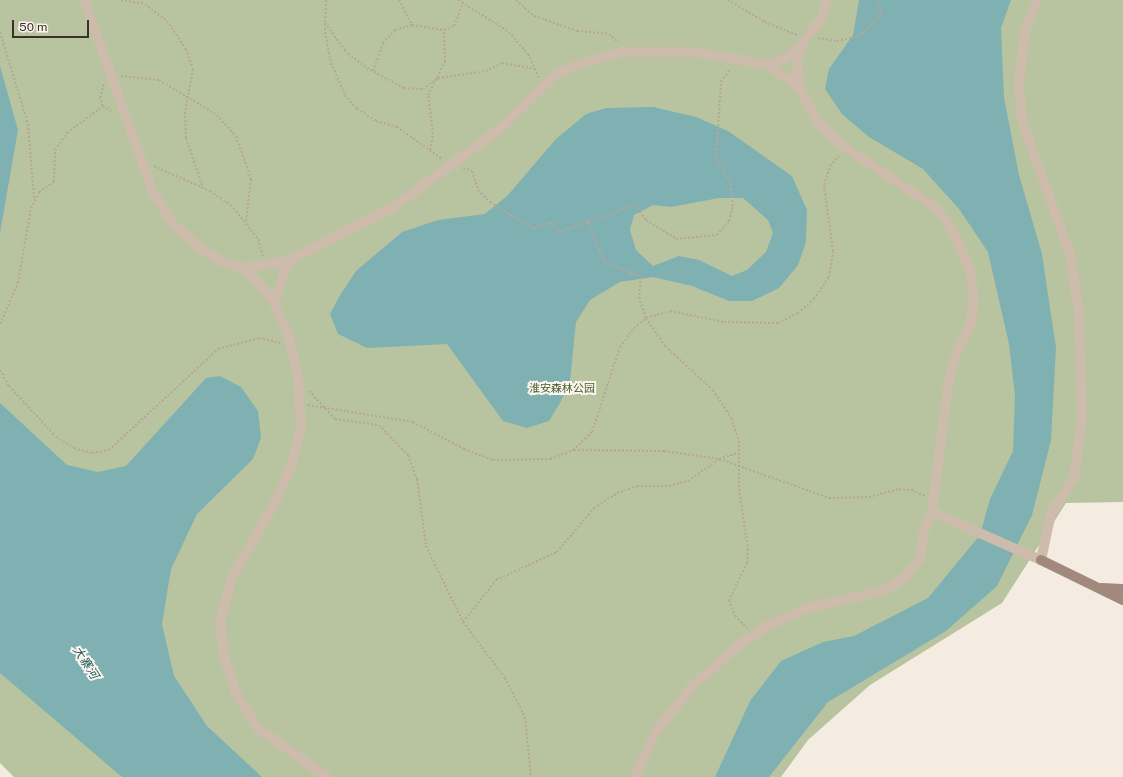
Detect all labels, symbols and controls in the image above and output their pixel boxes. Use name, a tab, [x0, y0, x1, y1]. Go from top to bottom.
scale bar	[14, 12, 91, 38]
text: 50 m	[19, 20, 47, 34]
park label: 淮安森林公园	[529, 381, 595, 395]
water label: 大寨河	[69, 644, 101, 682]

